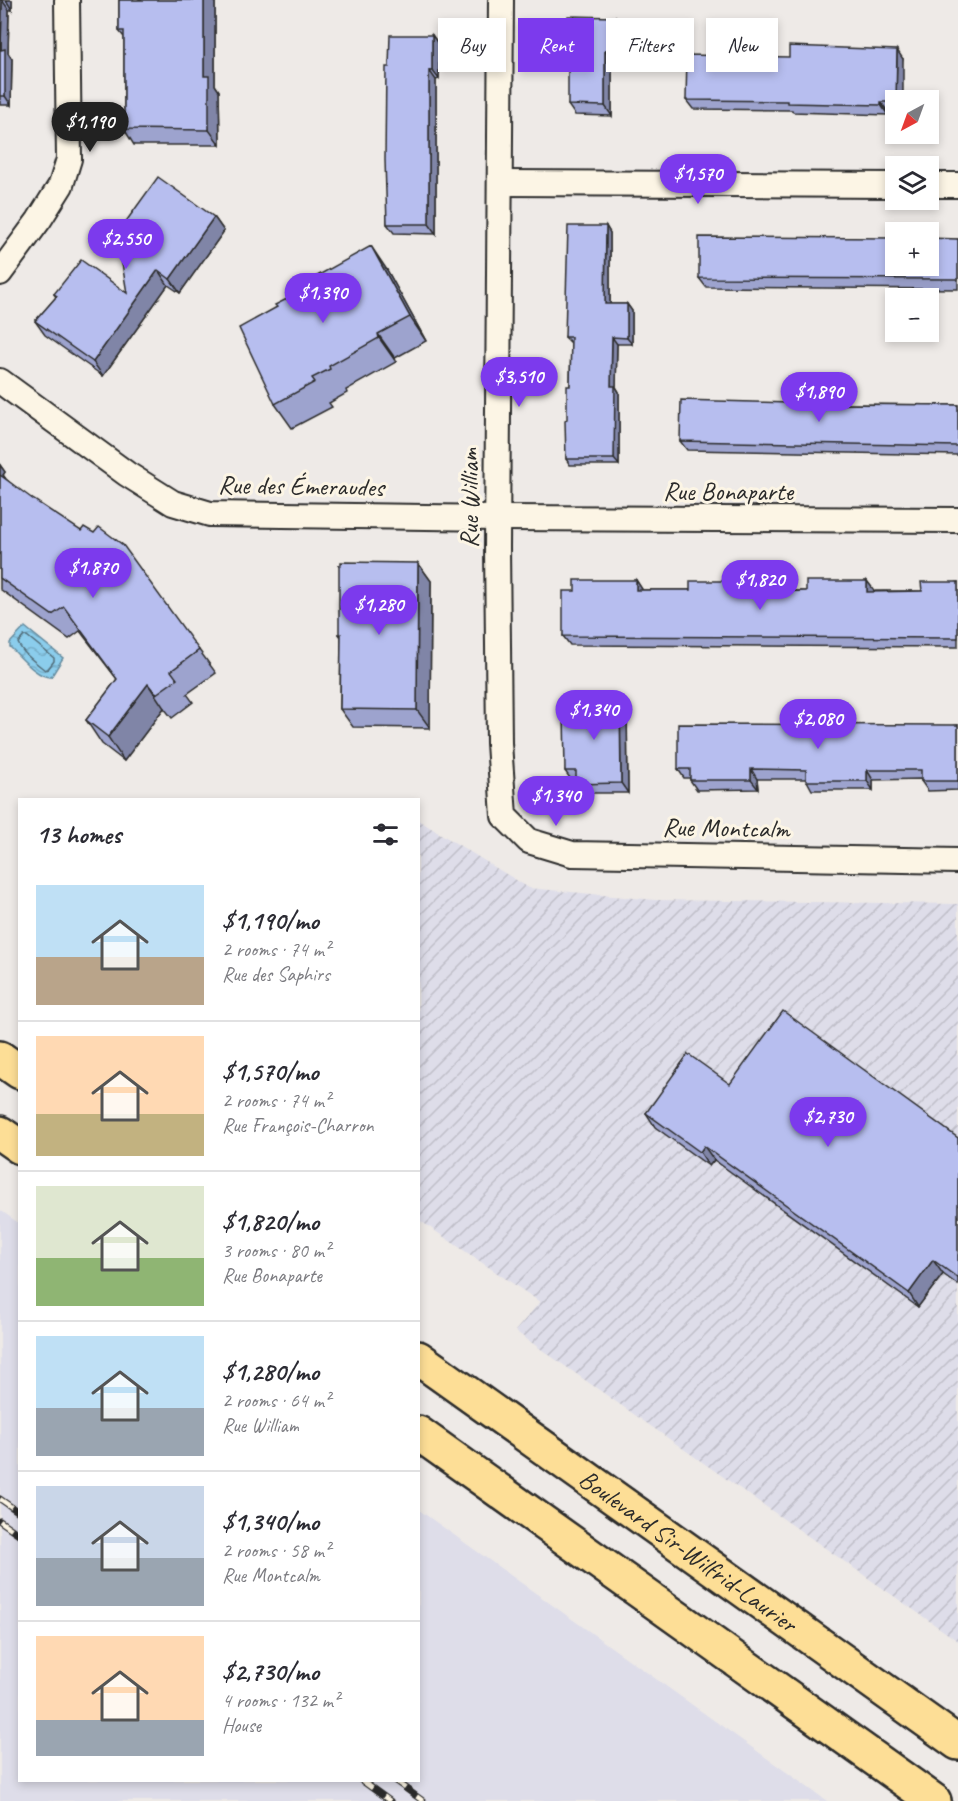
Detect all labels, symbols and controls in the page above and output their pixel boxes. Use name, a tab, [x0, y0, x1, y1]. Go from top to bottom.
chip: Buy	[438, 18, 506, 72]
chip: Rent	[518, 18, 594, 72]
chip: Filters	[606, 18, 694, 72]
chip: New	[706, 18, 778, 72]
north arrow	[885, 90, 939, 144]
map controls	[885, 90, 939, 342]
pin: $1,190	[41, 102, 139, 153]
text: $1,190	[66, 109, 114, 134]
pin: $1,570	[649, 154, 747, 205]
button: layers	[885, 156, 939, 210]
text: $1,570	[674, 161, 722, 186]
pin: $2,550	[77, 219, 175, 270]
button: +	[885, 222, 939, 276]
text: $2,550	[102, 226, 150, 251]
pin: $1,390	[274, 273, 372, 324]
text: $1,390	[299, 280, 347, 305]
button: −	[885, 288, 939, 342]
pin: $3,510	[470, 357, 568, 408]
text: $3,510	[495, 364, 543, 389]
pin: $1,890	[770, 372, 868, 423]
text: $1,890	[795, 379, 843, 404]
street label: Rue William	[453, 447, 486, 548]
street label: Rue des Émeraudes	[218, 468, 386, 504]
street label: Rue Bonaparte	[663, 475, 794, 508]
pin: $1,870	[44, 548, 142, 599]
text: $1,870	[69, 555, 117, 580]
pin: $1,820	[711, 560, 809, 611]
text: $1,820	[736, 567, 784, 592]
pin: $1,280	[330, 585, 428, 636]
text: $1,280	[355, 592, 403, 617]
pin: $1,340	[545, 690, 643, 741]
text: $1,340	[570, 697, 618, 722]
pin: $2,080	[769, 699, 867, 750]
text: $2,080	[794, 706, 842, 731]
pin: $1,340	[507, 776, 605, 827]
text: $1,340	[532, 783, 580, 808]
street label: Rue Montcalm	[662, 810, 792, 846]
text: 13 homes	[36, 818, 121, 851]
icon: filters	[369, 818, 402, 851]
text: $1,190/mo	[222, 904, 319, 937]
icon: home	[84, 909, 156, 981]
text: 2 rooms · 74 m²	[222, 937, 330, 962]
text: Rue des Saphirs	[222, 962, 330, 987]
text: $1,570/mo	[222, 1055, 318, 1088]
icon: home	[84, 1060, 156, 1132]
text: 2 rooms · 74 m²	[222, 1088, 330, 1113]
pin: $2,730	[779, 1097, 877, 1148]
text: $2,730	[804, 1104, 852, 1129]
text: Rue François-Charron	[222, 1113, 374, 1138]
text: $1,820/mo	[222, 1205, 319, 1238]
icon: home	[84, 1210, 156, 1282]
text: 3 rooms · 80 m²	[222, 1238, 330, 1263]
text: Rue Bonaparte	[222, 1263, 322, 1288]
text: $1,280/mo	[222, 1355, 319, 1388]
icon: home	[84, 1360, 156, 1432]
text: 2 rooms · 64 m²	[222, 1388, 330, 1413]
text: Rue William	[222, 1413, 299, 1438]
street label: Boulevard Sir-Wilfrid-Laurier	[573, 1462, 805, 1641]
text: $1,340/mo	[222, 1505, 319, 1538]
icon: home	[84, 1510, 156, 1582]
text: 2 rooms · 58 m²	[222, 1538, 330, 1563]
text: Rue Montcalm	[222, 1563, 320, 1588]
text: $2,730/mo	[222, 1655, 319, 1688]
icon: home	[84, 1660, 156, 1732]
text: 4 rooms · 132 m²	[222, 1688, 339, 1713]
text: House	[222, 1713, 261, 1738]

